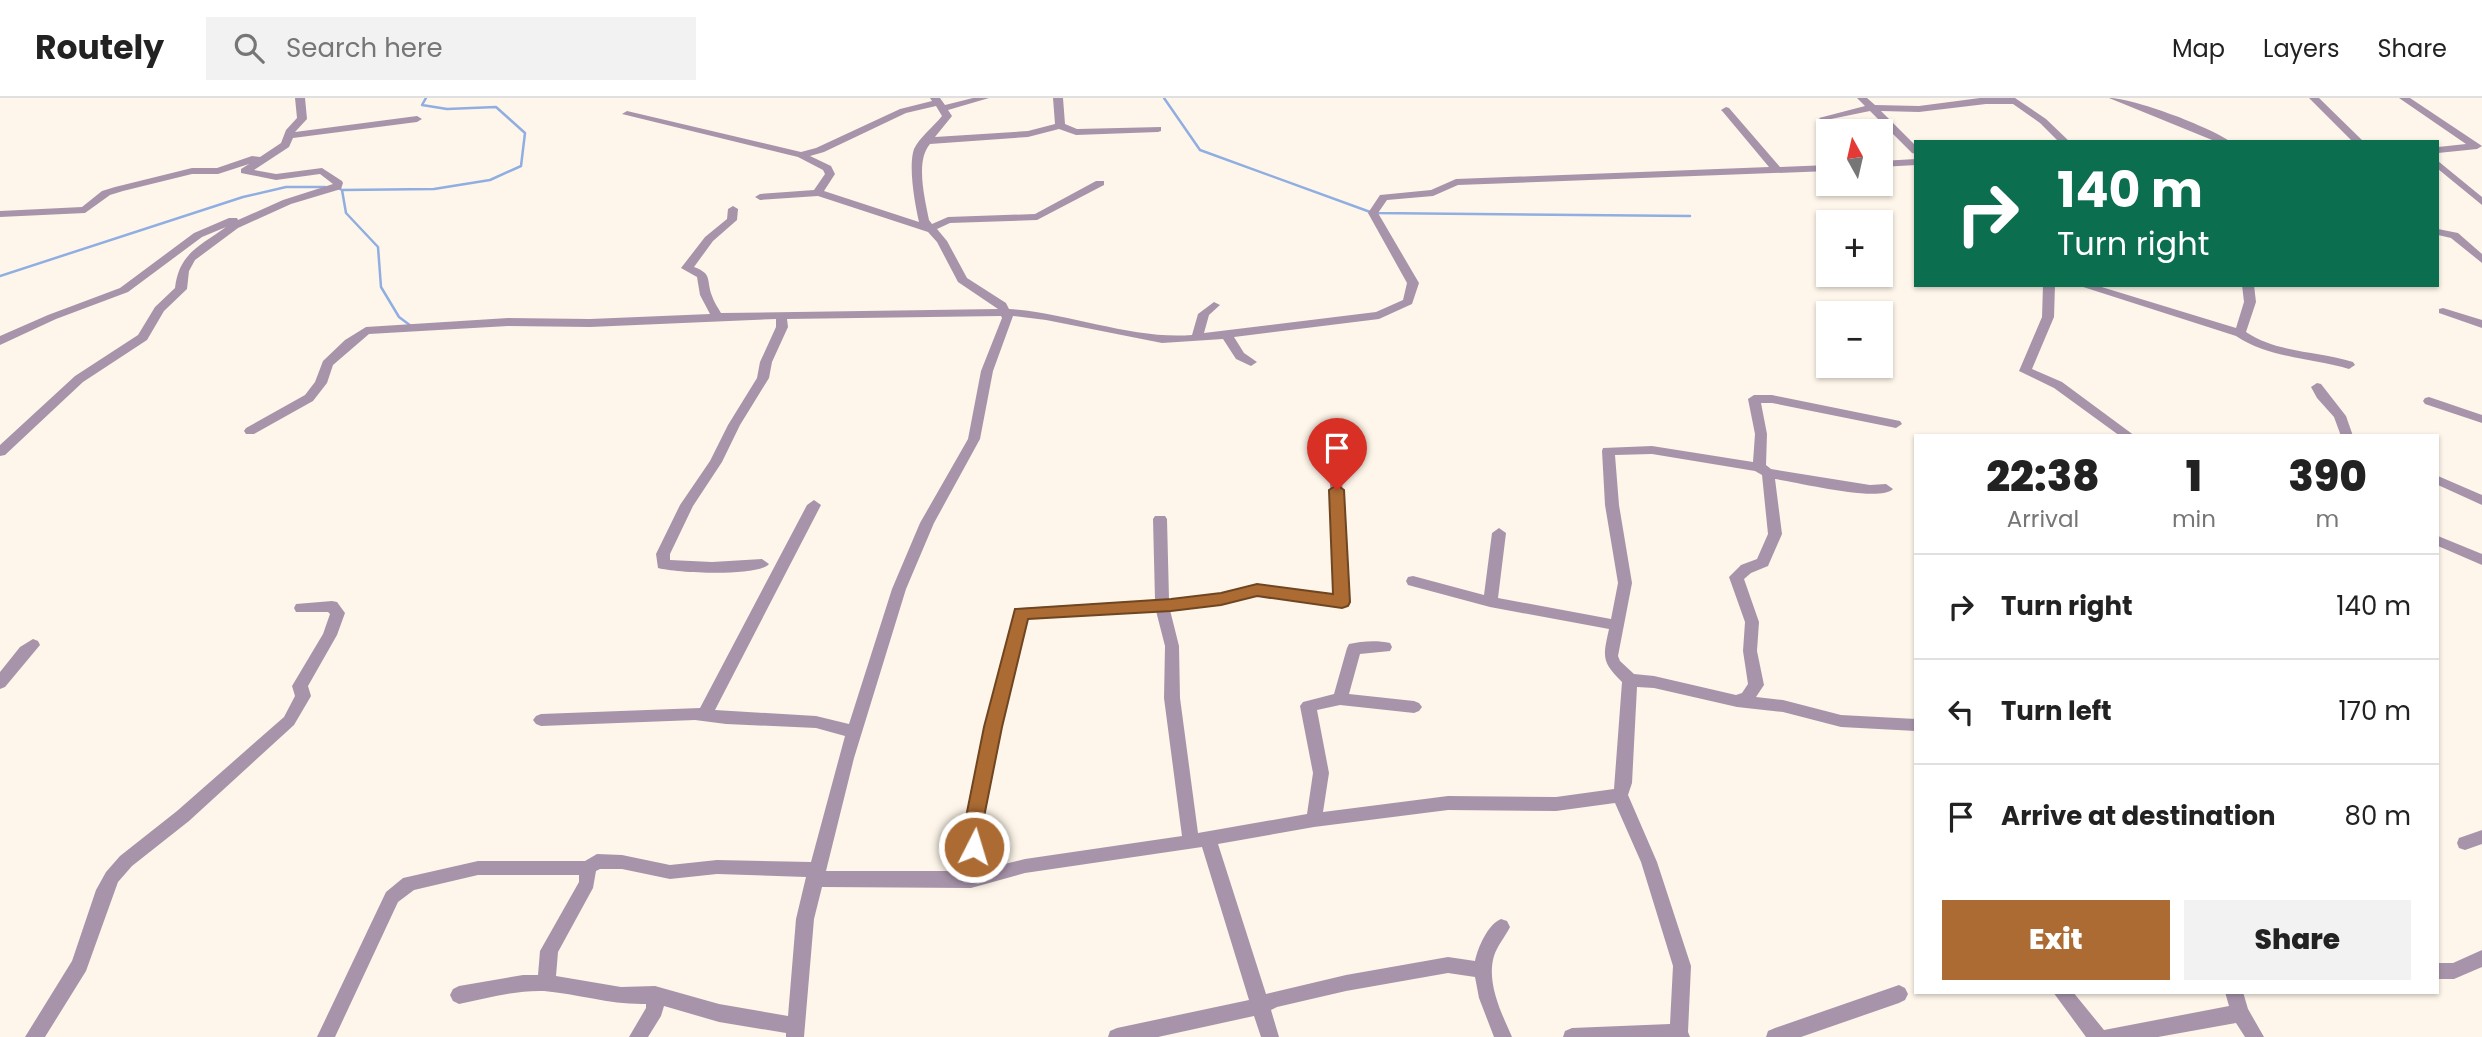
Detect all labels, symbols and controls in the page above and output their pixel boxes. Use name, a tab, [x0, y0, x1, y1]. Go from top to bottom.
search box	[206, 17, 696, 80]
text: Routely	[35, 24, 164, 71]
icon: search	[230, 29, 268, 67]
text: Search here	[286, 30, 443, 66]
text: Map	[2172, 32, 2225, 65]
text: Layers	[2263, 32, 2339, 65]
text: Share	[2377, 32, 2447, 65]
north arrow	[1816, 119, 1894, 196]
map controls	[1816, 119, 1893, 378]
text: 140 m	[2057, 156, 2203, 224]
icon: right	[1942, 168, 2033, 259]
button: +	[1816, 210, 1893, 287]
text: Turn right	[2057, 221, 2209, 266]
button: −	[1816, 301, 1893, 378]
pin	[1307, 418, 1367, 490]
icon: arrive	[1318, 429, 1356, 467]
text: 22:38	[1986, 447, 2100, 506]
text: 1	[2186, 447, 2202, 506]
text: 390	[2288, 447, 2367, 506]
text: Arrival	[2007, 503, 2079, 535]
text: min	[2172, 503, 2216, 535]
text: m	[2316, 503, 2339, 535]
icon: right	[1942, 588, 1980, 626]
text: Turn right	[2001, 588, 2133, 624]
text: 140 m	[2336, 588, 2411, 624]
icon: left	[1942, 693, 1980, 731]
text: Turn left	[2001, 693, 2112, 729]
text: 170 m	[2338, 693, 2411, 729]
icon: arrive	[1942, 798, 1980, 836]
text: Arrive at destination	[2001, 798, 2276, 834]
text: 80 m	[2345, 798, 2411, 834]
position arrow	[937, 810, 1011, 884]
button: Exit	[1942, 900, 2170, 980]
button: Share	[2184, 900, 2411, 980]

